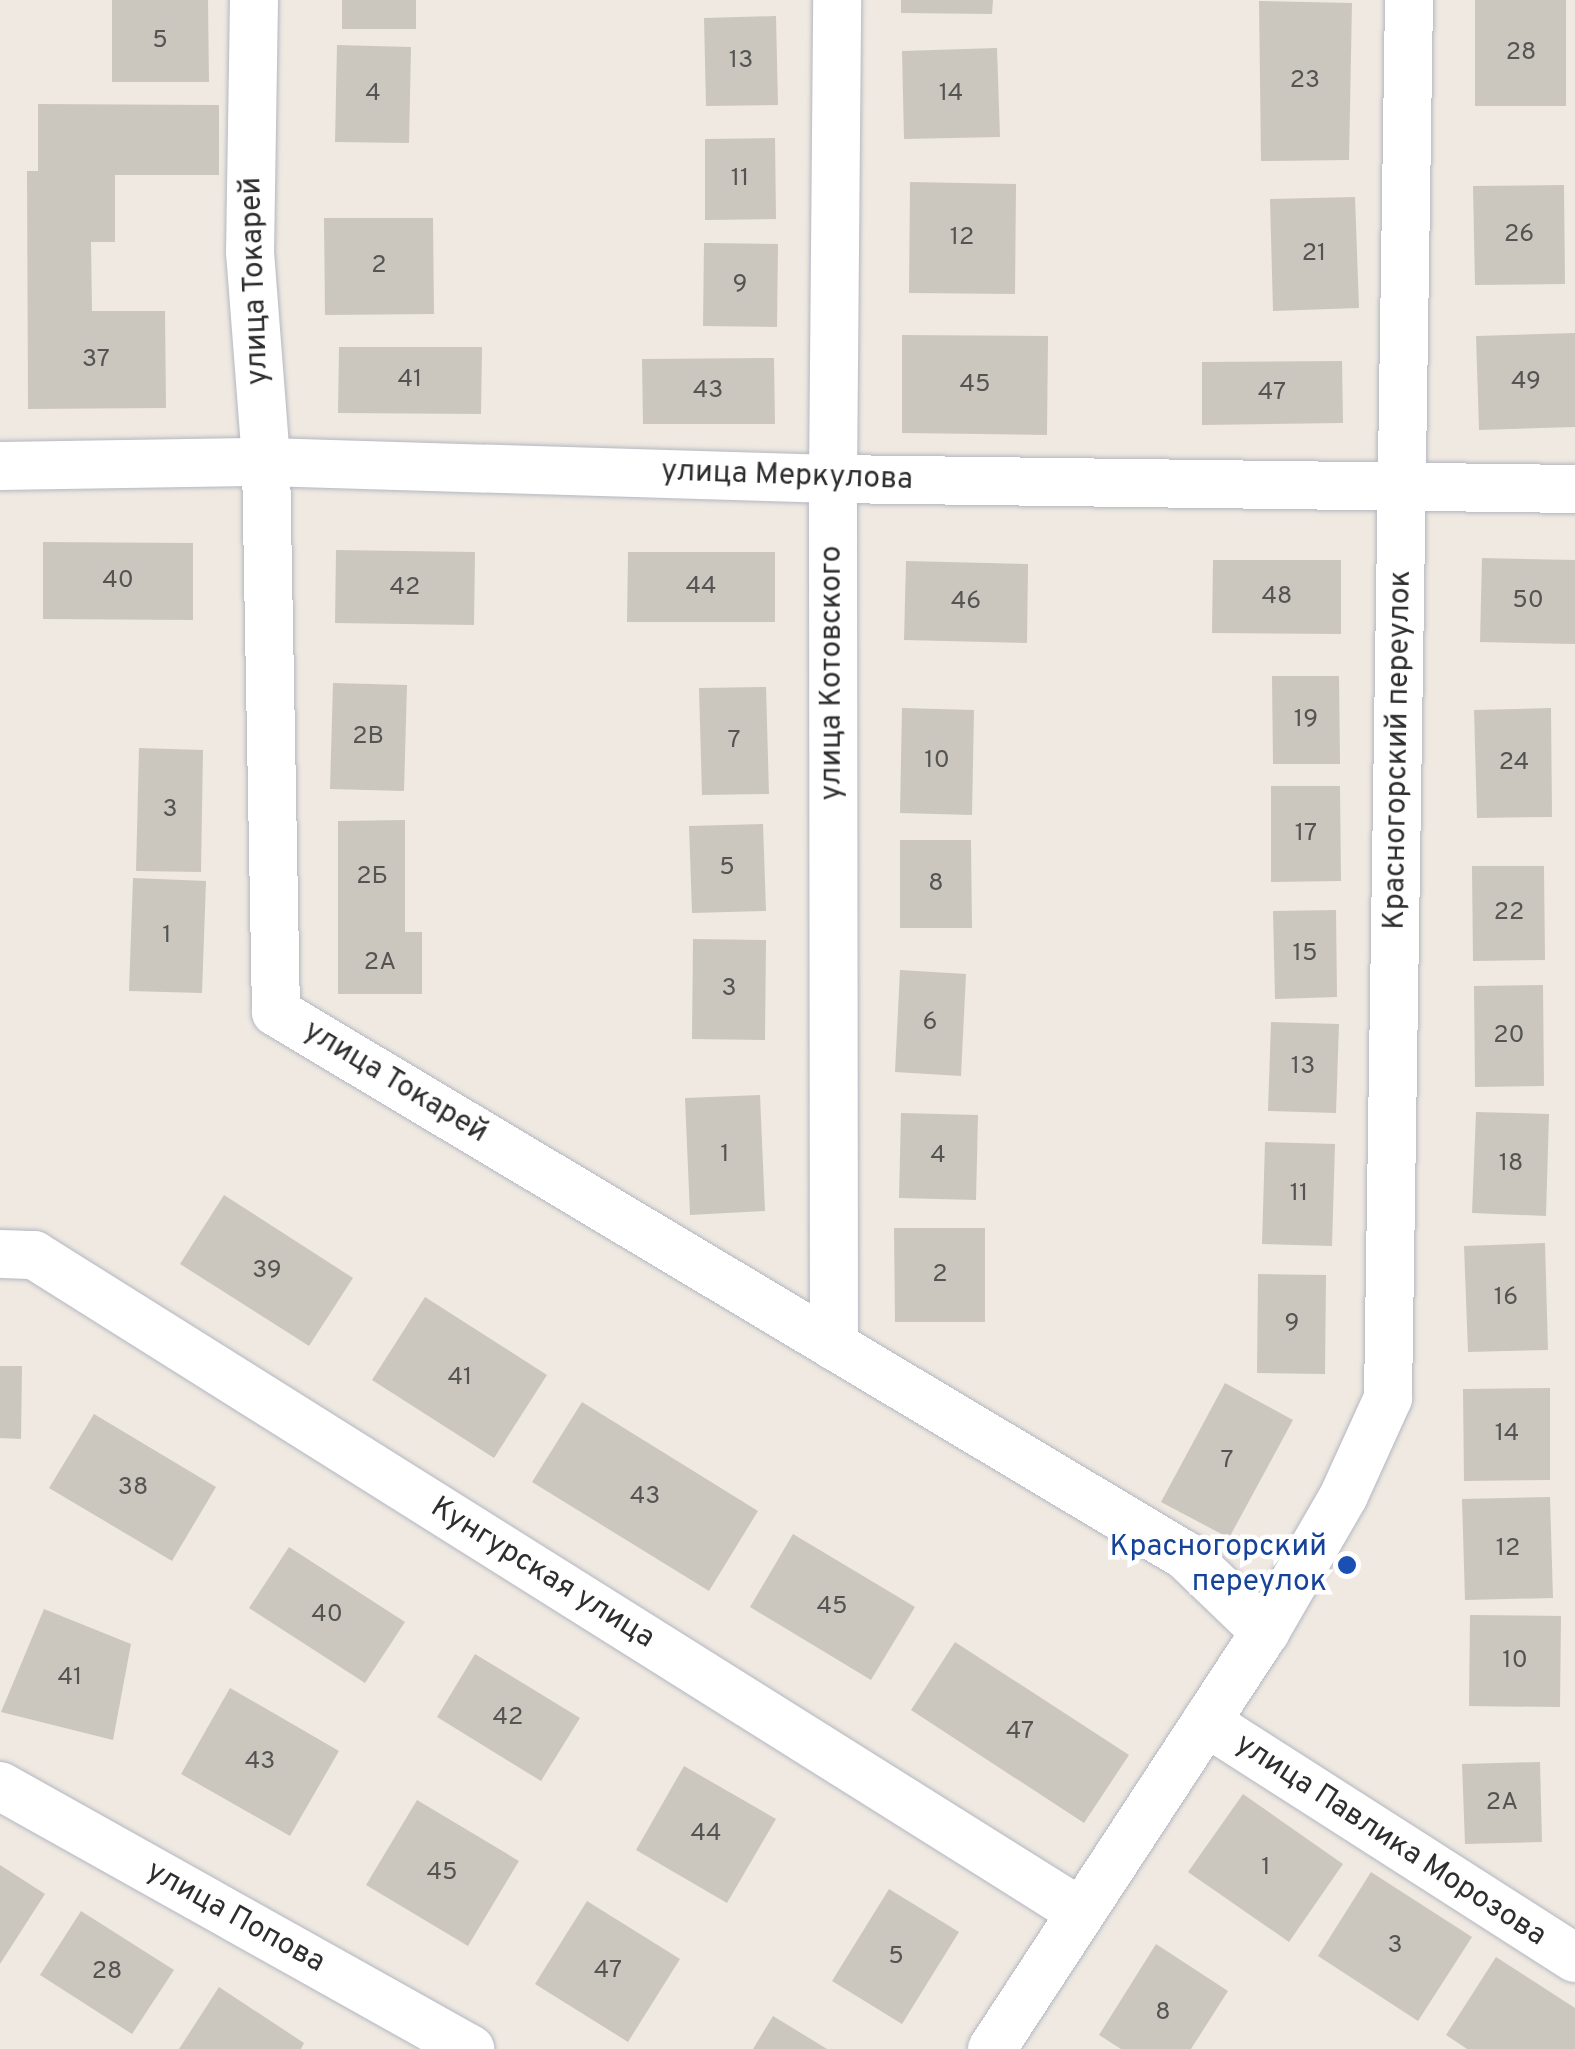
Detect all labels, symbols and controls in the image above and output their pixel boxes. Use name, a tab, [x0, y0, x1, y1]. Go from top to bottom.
house number: 5	[152, 26, 168, 56]
house number: 28	[1506, 38, 1536, 68]
house number: 13	[729, 46, 753, 76]
house number: 23	[1290, 66, 1320, 96]
house number: 4	[365, 79, 381, 109]
house number: 14	[939, 79, 963, 109]
house number: 11	[731, 164, 749, 194]
street label: улица Токарей	[234, 176, 278, 386]
house number: 26	[1504, 220, 1534, 250]
house number: 12	[950, 223, 974, 253]
house number: 21	[1302, 239, 1326, 269]
house number: 2	[371, 251, 387, 281]
house number: 9	[733, 270, 747, 300]
house number: 37	[82, 345, 110, 375]
house number: 41	[398, 365, 422, 395]
house number: 49	[1511, 367, 1541, 397]
house number: 45	[959, 370, 991, 400]
house number: 43	[693, 376, 723, 406]
house number: 47	[1258, 378, 1286, 408]
street label: улица Меркулова	[661, 455, 913, 499]
street label: улица Котовского	[815, 545, 851, 801]
house number: 40	[102, 566, 134, 596]
street label: Красногорский переулок	[1378, 570, 1420, 930]
house number: 44	[685, 572, 717, 602]
house number: 42	[390, 573, 420, 603]
house number: 48	[1262, 582, 1292, 612]
house number: 50	[1512, 586, 1544, 616]
house number: 46	[951, 587, 981, 617]
house number: 19	[1294, 705, 1318, 735]
house number: 2В	[352, 722, 384, 752]
house number: 7	[727, 726, 741, 756]
house number: 10	[924, 746, 950, 776]
house number: 24	[1499, 748, 1529, 778]
house number: 3	[162, 795, 178, 825]
house number: 17	[1295, 819, 1317, 849]
house number: 5	[719, 853, 735, 883]
house number: 2Б	[356, 862, 388, 892]
house number: 8	[928, 869, 944, 899]
house number: 22	[1494, 898, 1524, 928]
house number: 1	[162, 921, 172, 951]
house number: 15	[1293, 939, 1317, 969]
house number: 2А	[364, 948, 396, 978]
house number: 3	[721, 974, 737, 1004]
house number: 6	[923, 1008, 937, 1038]
street label: улица Токарей	[296, 1014, 494, 1152]
house number: 20	[1493, 1021, 1525, 1051]
house number: 13	[1291, 1052, 1315, 1082]
house number: 1	[720, 1140, 730, 1170]
house number: 4	[930, 1141, 946, 1171]
house number: 18	[1499, 1149, 1523, 1179]
house number: 11	[1290, 1179, 1308, 1209]
house number: 39	[252, 1256, 282, 1286]
house number: 2	[932, 1260, 948, 1290]
house number: 16	[1494, 1283, 1518, 1313]
house number: 9	[1285, 1309, 1299, 1339]
house number: 41	[448, 1363, 472, 1393]
house number: 14	[1495, 1419, 1519, 1449]
house number: 7	[1220, 1446, 1234, 1476]
house number: 38	[118, 1473, 148, 1503]
house number: 43	[630, 1482, 660, 1512]
street label: Кунгурская улица	[423, 1491, 661, 1657]
place label: Красногорский переулок	[1110, 1530, 1327, 1600]
house number: 12	[1496, 1534, 1520, 1564]
marker: Красногорский переулок	[1336, 1554, 1358, 1576]
house number: 45	[816, 1592, 848, 1622]
house number: 40	[311, 1600, 343, 1630]
house number: 10	[1502, 1646, 1528, 1676]
house number: 41	[58, 1663, 82, 1693]
house number: 42	[493, 1703, 523, 1733]
house number: 47	[1006, 1717, 1034, 1747]
street label: улица Павлика Морозова	[1228, 1727, 1552, 1955]
house number: 43	[245, 1747, 275, 1777]
house number: 2А	[1486, 1788, 1518, 1818]
house number: 44	[690, 1819, 722, 1849]
house number: 1	[1261, 1853, 1271, 1883]
street label: улица Попова	[140, 1854, 330, 1982]
house number: 45	[426, 1858, 458, 1888]
house number: 3	[1387, 1931, 1403, 1961]
house number: 5	[888, 1942, 904, 1972]
house number: 47	[594, 1956, 622, 1986]
house number: 28	[92, 1957, 122, 1987]
house number: 8	[1155, 1998, 1171, 2028]

